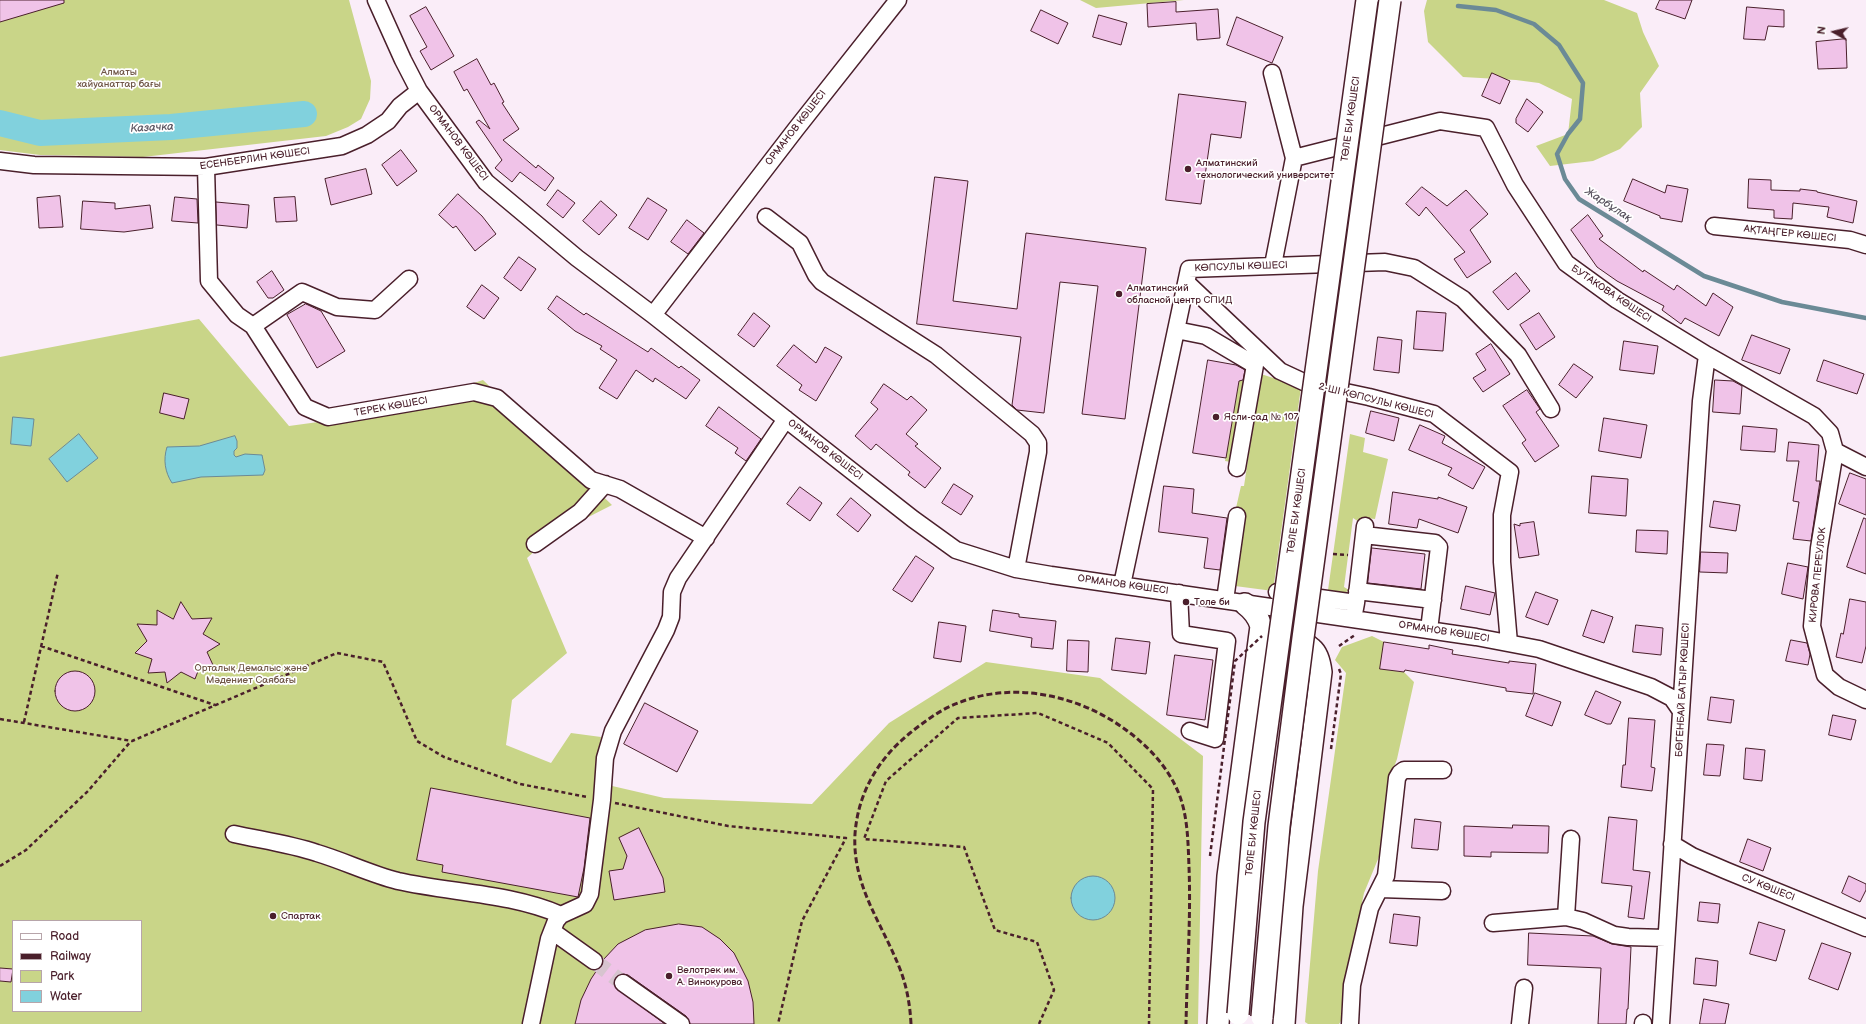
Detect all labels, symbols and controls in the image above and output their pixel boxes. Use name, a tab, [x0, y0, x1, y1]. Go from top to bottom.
north arrow	[1814, 12, 1854, 52]
text: N	[1815, 25, 1829, 35]
park label: Алматы хайуанаттар бағы	[77, 66, 161, 90]
street label: ТӨЛЕ БИ КӨШЕСІ	[1339, 76, 1363, 162]
street label: ОРМАНОВ КӨШЕСІ	[763, 88, 829, 168]
street label: ОРМАНОВ КӨШЕСІ	[426, 103, 490, 183]
water label: Казачка	[130, 120, 174, 136]
street label: ЕСЕНБЕРЛИН КӨШЕСІ	[199, 145, 311, 173]
place label: Алматинский технологический университет	[1196, 157, 1335, 180]
marker: Алматинский технологический университет	[1183, 164, 1193, 174]
water label: Жарбұлақ	[1582, 185, 1634, 225]
street label: АҚТАҢГЕР КӨШЕСІ	[1743, 223, 1837, 245]
street label: КӨПСУЛЫ КӨШЕСІ	[1194, 259, 1288, 275]
street label: БУТАКОВА КӨШЕСІ	[1569, 263, 1653, 325]
place label: Алматинский обласной центр СПИД	[1127, 282, 1232, 306]
marker: Алматинский обласной центр СПИД	[1114, 289, 1124, 299]
street label: 2-ШІ КӨПСУЛЫ КӨШЕСІ	[1317, 381, 1435, 421]
street label: ТЕРЕК КӨШЕСІ	[353, 395, 429, 419]
place label: Ясли-сад № 107	[1224, 411, 1299, 423]
marker: Ясли-сад № 107	[1211, 412, 1221, 422]
street label: ОРМАНОВ КӨШЕСІ	[785, 417, 865, 483]
street label: ТӨЛЕ БИ КӨШЕСІ	[1285, 468, 1309, 554]
street label: КИРОВА ПЕРЕУЛОК	[1807, 527, 1829, 623]
street label: ОРМАНОВ КӨШЕСІ	[1077, 573, 1169, 597]
place label: Толе би	[1194, 596, 1230, 608]
marker: Толе би	[1181, 597, 1191, 607]
street label: ОРМАНОВ КӨШЕСІ	[1398, 619, 1490, 645]
street label: БӨГЕНБАЙ БАТЫР КӨШЕСІ	[1673, 622, 1693, 758]
park label: Орталық Демалыс және Мәдениет Саябағы	[195, 662, 307, 686]
street label: ТӨЛЕ БИ КӨШЕСІ	[1244, 790, 1264, 876]
street label: СУ КӨШЕСІ	[1740, 872, 1796, 904]
place label: Спартак	[281, 910, 321, 922]
marker: Спартак	[268, 911, 278, 921]
legend	[12, 920, 142, 1012]
text: Road	[50, 929, 79, 944]
text: Railway	[50, 949, 91, 964]
place label: Велотрек им. А. Винокурова	[677, 964, 742, 988]
text: Park	[50, 969, 74, 984]
marker: Велотрек им. А. Винокурова	[664, 971, 674, 981]
text: Water	[50, 989, 82, 1004]

